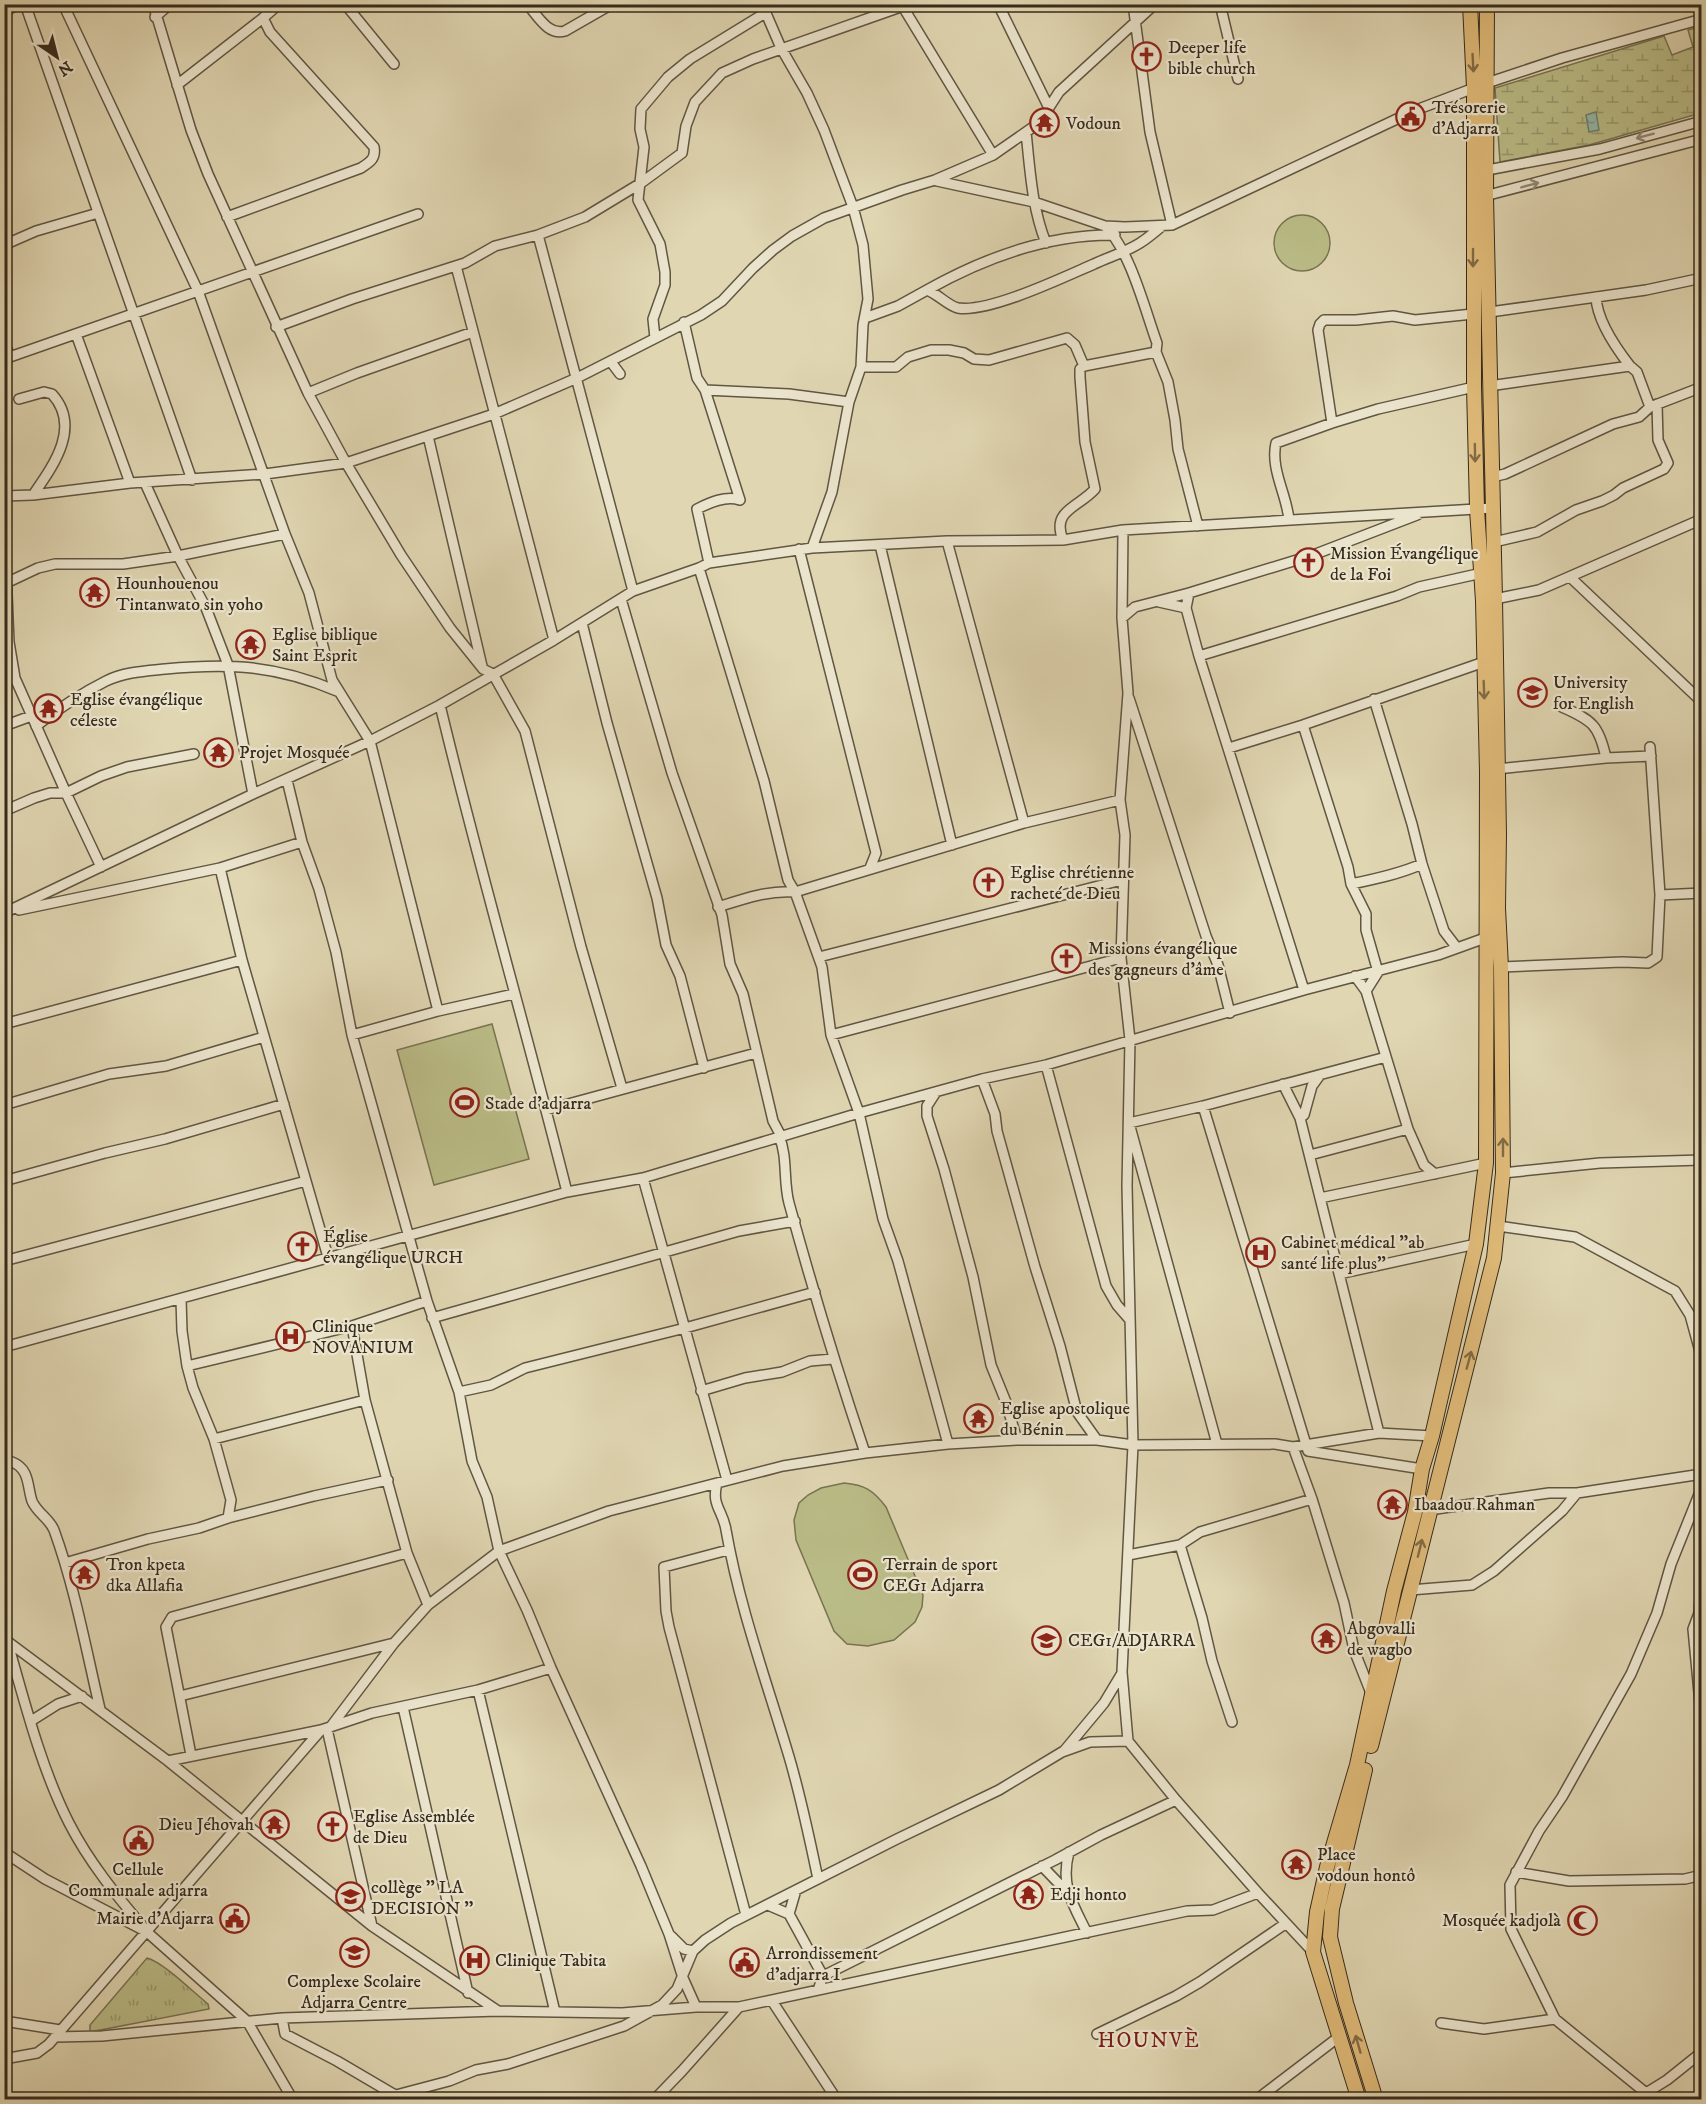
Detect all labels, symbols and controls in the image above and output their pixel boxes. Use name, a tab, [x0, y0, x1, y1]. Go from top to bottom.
north arrow	[27, 27, 87, 87]
place label: Deeper life bible church	[1168, 37, 1256, 80]
church icon: Deeper life bible church	[1131, 41, 1163, 73]
one-way arrow	[1467, 52, 1478, 72]
text: N	[54, 57, 76, 80]
place label: Trésorerie d'Adjarra	[1432, 97, 1506, 140]
public building icon: Trésorerie d'Adjarra	[1395, 101, 1427, 133]
temple icon: Vodoun	[1029, 107, 1061, 139]
place label: Vodoun	[1065, 113, 1122, 135]
one-way arrow	[1636, 131, 1655, 143]
one-way arrow	[1520, 178, 1539, 190]
one-way arrow	[1467, 247, 1479, 267]
one-way arrow	[1469, 442, 1481, 462]
place label: Mission Évangélique de la Foi	[1330, 543, 1478, 586]
church icon: Mission Évangélique de la Foi	[1293, 547, 1325, 579]
place label: Hounhouenou Tintanwato sin yoho	[116, 573, 263, 616]
temple icon: Hounhouenou Tintanwato sin yoho	[79, 577, 111, 609]
place label: Eglise biblique Saint Esprit	[272, 624, 377, 667]
temple icon: Eglise biblique Saint Esprit	[235, 628, 267, 660]
place label: University for English	[1553, 672, 1635, 715]
school or university icon: University for English	[1516, 676, 1548, 708]
one-way arrow	[1479, 679, 1490, 699]
place label: Eglise évangélique céleste	[70, 689, 203, 732]
temple icon: Eglise évangélique céleste	[33, 693, 65, 725]
temple icon: Projet Mosquée	[202, 736, 234, 768]
place label: Projet Mosquée	[239, 742, 350, 764]
place label: Eglise chrétienne racheté de Dieu	[1010, 862, 1134, 905]
church icon: Eglise chrétienne racheté de Dieu	[973, 866, 1005, 898]
place label: Missions évangélique des gagneurs d'âme	[1088, 938, 1238, 981]
church icon: Missions évangélique des gagneurs d'âme	[1051, 942, 1083, 974]
sports icon: Stade d'adjarra	[448, 1087, 480, 1119]
place label: Stade d'adjarra	[485, 1093, 592, 1115]
one-way arrow	[1497, 1138, 1509, 1158]
place label: Église évangélique URCH	[323, 1226, 463, 1269]
church icon: Église évangélique URCH	[286, 1230, 318, 1262]
place label: Cabinet médical "ab santé life plus"	[1281, 1232, 1424, 1275]
hospital icon: Cabinet médical "ab santé life plus"	[1244, 1236, 1276, 1268]
place label: Clinique NOVANIUM	[312, 1316, 414, 1359]
hospital icon: Clinique NOVANIUM	[275, 1320, 307, 1352]
one-way arrow	[1464, 1350, 1475, 1369]
place label: Eglise apostolique du Bénin	[1000, 1398, 1130, 1441]
temple icon: Eglise apostolique du Bénin	[963, 1402, 995, 1434]
temple icon: Ibaadou Rahman	[1377, 1488, 1409, 1520]
place label: Ibaadou Rahman	[1414, 1494, 1536, 1516]
one-way arrow	[1414, 1539, 1426, 1558]
place label: Tron kpeta dka Allafia	[106, 1554, 186, 1597]
place label: Terrain de sport CEG1 Adjarra	[883, 1554, 998, 1597]
temple icon: Tron kpeta dka Allafia	[69, 1558, 101, 1590]
sports icon: Terrain de sport CEG1 Adjarra	[846, 1558, 878, 1590]
place label: Abgovalli de wagbo	[1347, 1618, 1415, 1661]
temple icon: Abgovalli de wagbo	[1310, 1622, 1342, 1654]
school or university icon: CEG1/ADJARRA	[1031, 1624, 1063, 1656]
place label: CEG1/ADJARRA	[1068, 1630, 1196, 1652]
place label: Eglise Assemblée de Dieu	[353, 1806, 475, 1849]
temple icon: Dieu Jéhovah	[259, 1808, 291, 1840]
church icon: Eglise Assemblée de Dieu	[316, 1810, 348, 1842]
place label: Dieu Jéhovah	[158, 1814, 255, 1836]
public building icon: Cellule Communale adjarra	[122, 1824, 154, 1856]
place label: Place vodoun hontô	[1316, 1844, 1415, 1887]
temple icon: Place vodoun hontô	[1280, 1848, 1312, 1880]
place label: Cellule Communale adjarra	[68, 1859, 208, 1902]
place label: collège '' LA DECISION ''	[371, 1877, 474, 1920]
temple icon: Edji honto	[1013, 1878, 1045, 1910]
school or university icon: collège '' LA DECISION ''	[334, 1881, 366, 1913]
place label: Edji honto	[1050, 1884, 1127, 1906]
public building icon: Mairie d'Adjarra	[219, 1902, 251, 1934]
mosque icon: Mosquée kadjolà	[1566, 1904, 1598, 1936]
place label: Mairie d'Adjarra	[96, 1908, 214, 1930]
place label: Mosquée kadjolà	[1442, 1910, 1561, 1932]
school or university icon: Complexe Scolaire Adjarra Centre	[338, 1936, 370, 1968]
place label: Arrondissement d'adjarra I	[766, 1943, 878, 1986]
hospital icon: Clinique Tabita	[458, 1944, 490, 1976]
public building icon: Arrondissement d'adjarra I	[729, 1947, 761, 1979]
place label: Clinique Tabita	[495, 1950, 606, 1972]
place label: Complexe Scolaire Adjarra Centre	[287, 1971, 421, 2014]
district label: HOUNVÈ	[1098, 2027, 1200, 2054]
one-way arrow	[1352, 2035, 1363, 2054]

